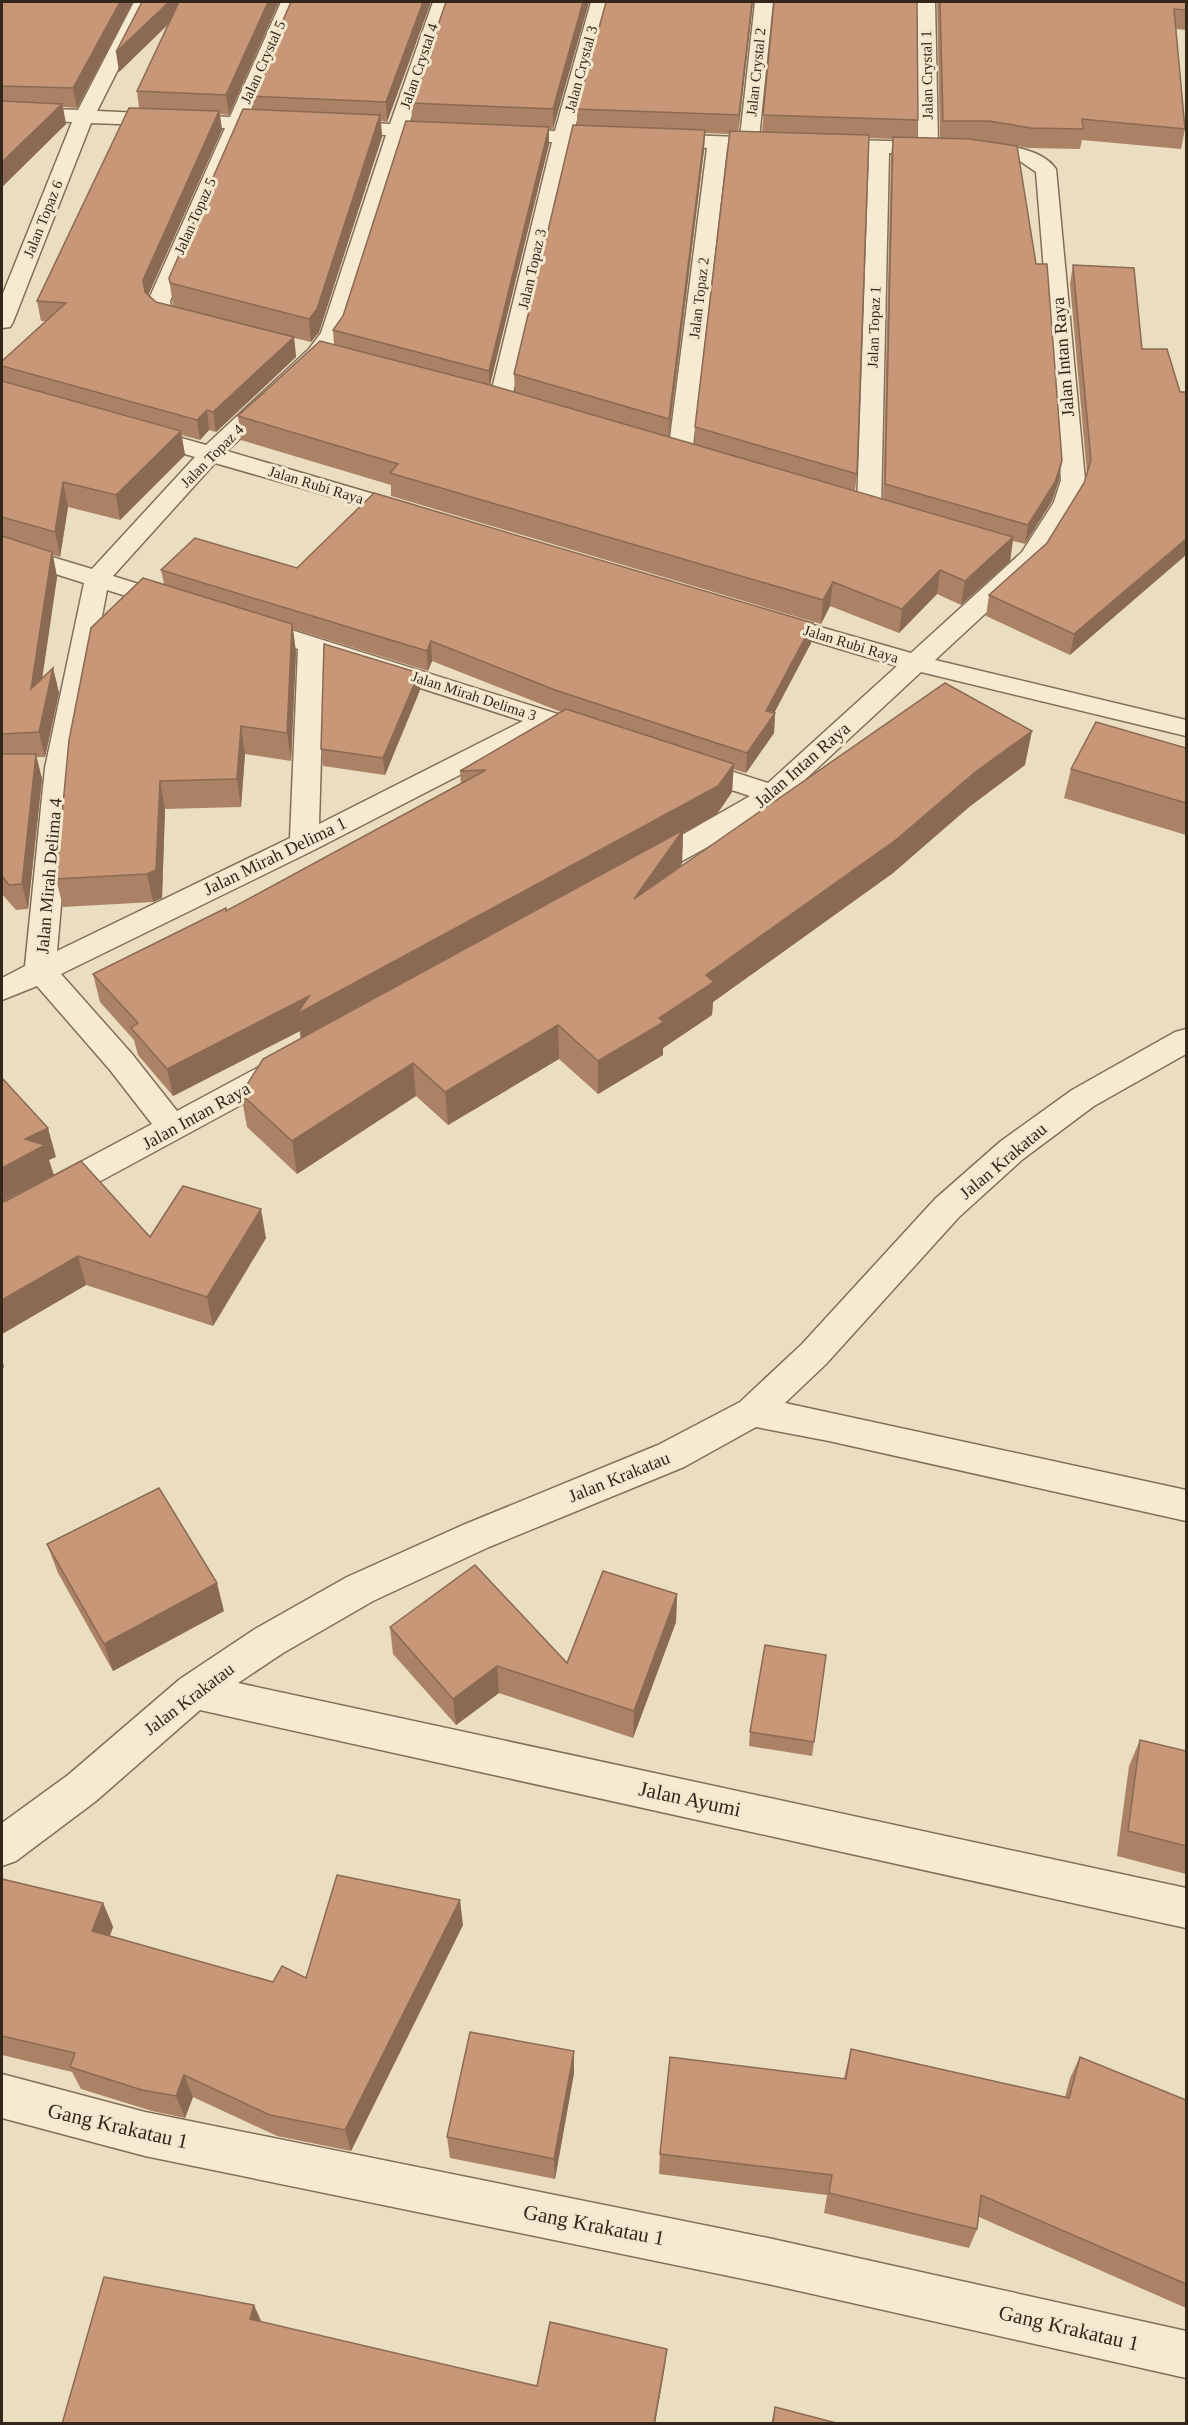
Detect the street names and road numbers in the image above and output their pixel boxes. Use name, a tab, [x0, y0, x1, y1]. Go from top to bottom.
street label: Jalan Crystal 5	[238, 18, 288, 106]
street label: Jalan Crystal 4	[397, 21, 441, 111]
street label: Jalan Crystal 3	[562, 24, 600, 114]
street label: Jalan Crystal 2	[743, 27, 769, 117]
street label: Jalan Crystal 1	[918, 30, 936, 120]
street label: Jalan Topaz 5	[171, 175, 219, 257]
street label: Jalan Topaz 6	[20, 178, 66, 260]
street label: Jalan Topaz 3	[515, 227, 549, 311]
street label: Jalan Topaz 2	[686, 256, 712, 340]
street label: Jalan Topaz 1	[865, 286, 883, 368]
street label: Jalan Intan Raya	[1048, 296, 1078, 418]
street label: Jalan Topaz 4	[177, 421, 247, 491]
street label: Jalan Rubi Raya	[267, 463, 366, 507]
street label: Jalan Rubi Raya	[802, 622, 901, 666]
street label: Jalan Mirah Delima 3	[410, 668, 538, 724]
street label: Jalan Intan Raya	[750, 718, 854, 812]
street label: Jalan Mirah Delima 4	[32, 797, 66, 955]
street label: Jalan Mirah Delima 1	[200, 813, 350, 899]
street label: Jalan Intan Raya	[139, 1078, 253, 1154]
street label: Jalan Krakatau	[955, 1119, 1051, 1203]
street label: Jalan Krakatau	[565, 1448, 673, 1506]
street label: Jalan Krakatau	[140, 1659, 238, 1739]
street label: Jalan Ayumi	[637, 1776, 743, 1822]
street label: Gang Krakatau 1	[45, 2098, 191, 2154]
street label: Gang Krakatau 1	[521, 2200, 667, 2250]
street label: Gang Krakatau 1	[996, 2300, 1142, 2356]

